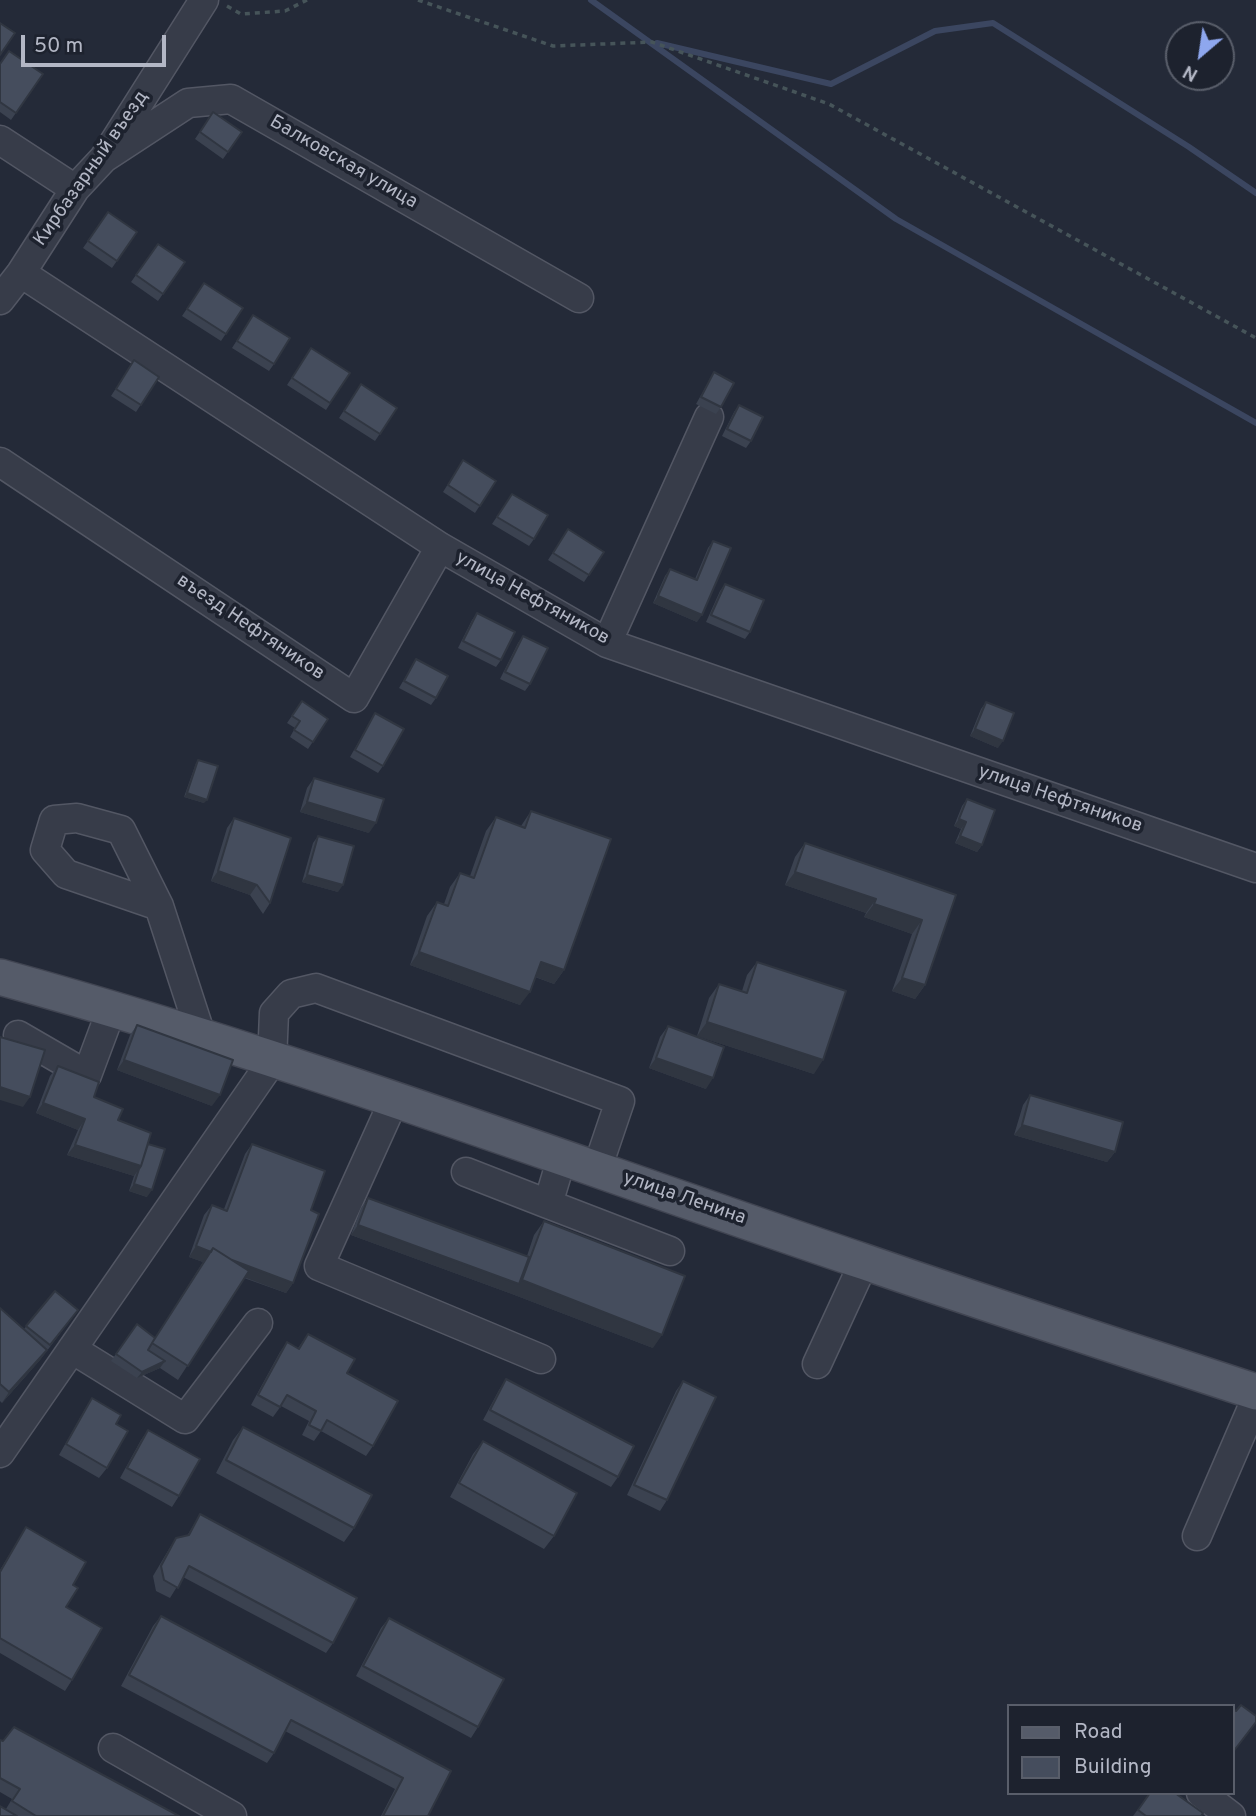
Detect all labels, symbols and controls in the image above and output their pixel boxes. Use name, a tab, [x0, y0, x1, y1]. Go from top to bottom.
scale bar	[24, 21, 170, 65]
north arrow	[1165, 21, 1235, 91]
text: 50 m	[34, 33, 83, 60]
text: N	[1179, 59, 1203, 86]
street label: Кирбазарный въезд	[30, 87, 154, 251]
street label: Балковская улица	[265, 111, 421, 215]
street label: улица Нефтяников	[451, 547, 613, 651]
street label: въезд Нефтяников	[172, 570, 328, 686]
street label: улица Нефтяников	[975, 761, 1145, 839]
street label: улица Ленина	[620, 1167, 748, 1231]
legend	[1007, 1704, 1235, 1795]
text: Road	[1074, 1719, 1123, 1746]
text: Building	[1074, 1754, 1152, 1781]

